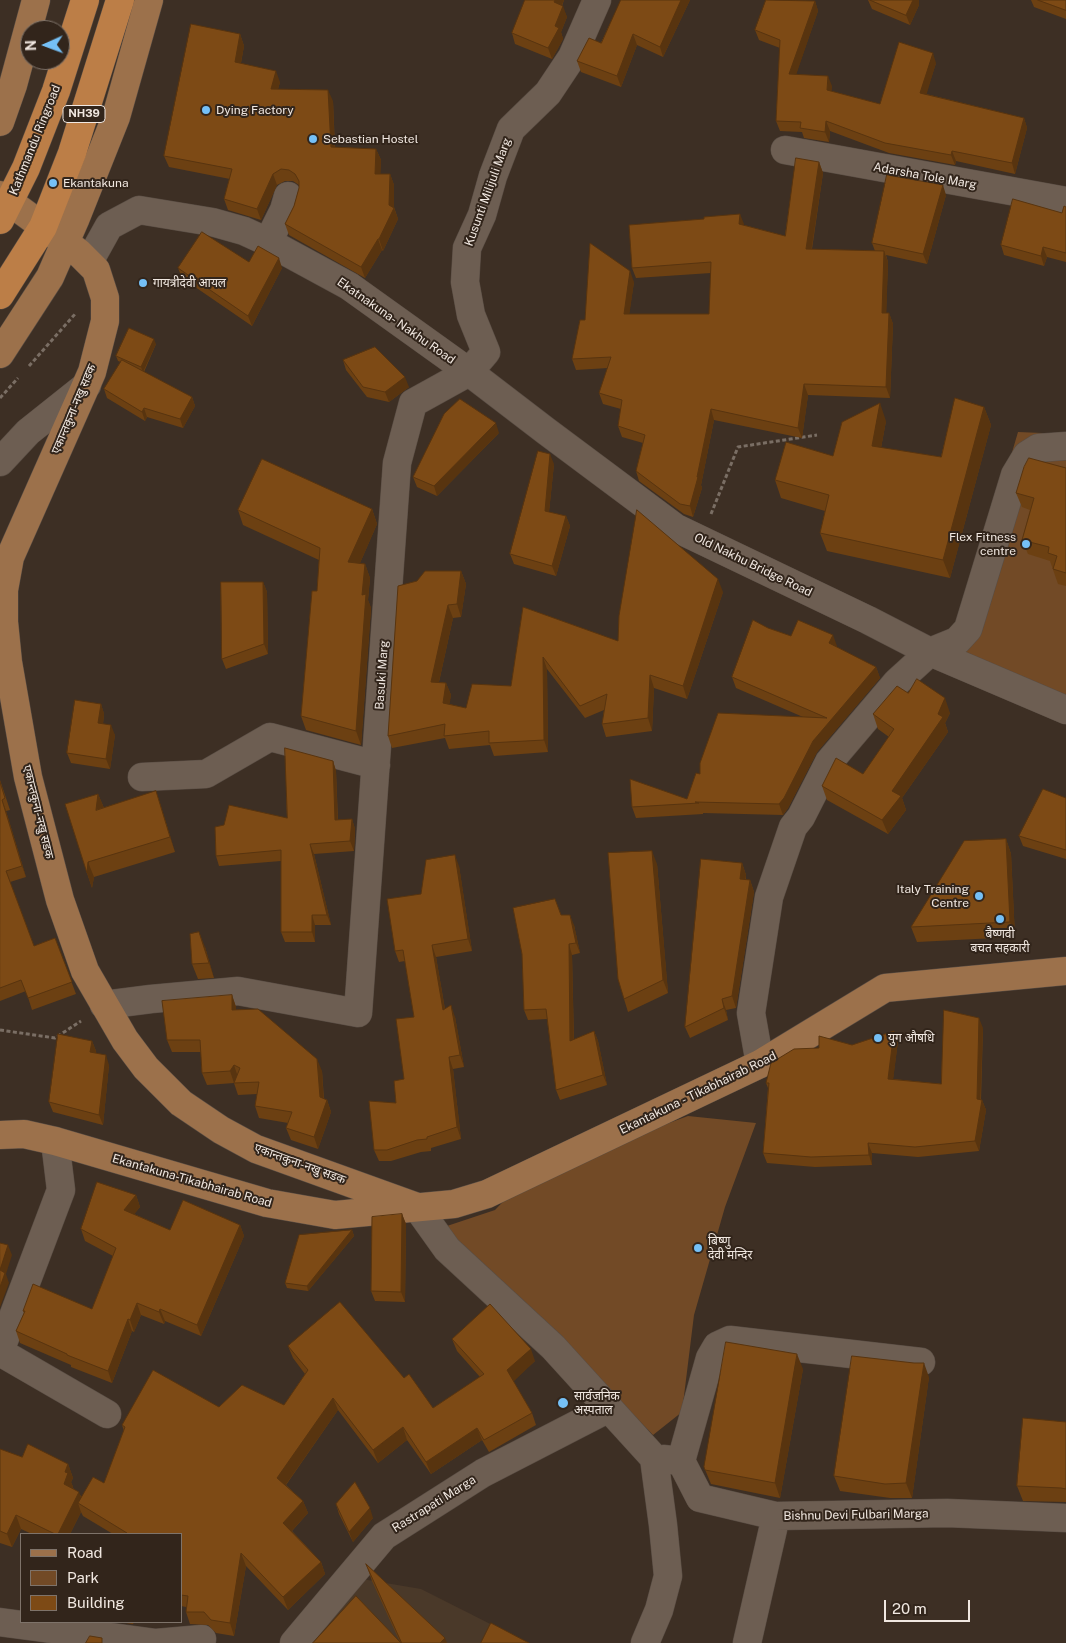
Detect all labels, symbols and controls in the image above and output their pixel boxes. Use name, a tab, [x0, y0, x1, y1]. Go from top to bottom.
north arrow	[20, 20, 70, 70]
text: N	[23, 40, 39, 51]
street label: Kathmandu Ringroad	[6, 83, 64, 197]
place label: Dying Factory	[216, 103, 294, 117]
marker: Dying Factory	[200, 104, 212, 116]
road number: NH39	[63, 106, 105, 122]
place label: Sebastian Hostel	[323, 132, 418, 146]
marker: Sebastian Hostel	[307, 133, 319, 145]
street label: Kusunti Milijuli Marg	[462, 136, 514, 248]
street label: Adarsha Tole Marg	[872, 160, 978, 192]
place label: Ekantakuna	[63, 176, 129, 190]
marker: Ekantakuna	[47, 177, 59, 189]
street label: Ekatnakuna- Nakhu Road	[334, 275, 458, 367]
place label: गायत्रीदेवी आयल	[153, 276, 226, 290]
marker: गायत्रीदेवी आयल	[137, 277, 149, 289]
street label: एकान्तकुना-नखु सडक	[49, 362, 99, 456]
street label: Old Nakhu Bridge Road	[692, 530, 814, 600]
place label: Flex Fitness centre	[949, 530, 1016, 558]
marker: Flex Fitness centre	[1020, 538, 1032, 550]
street label: Basuki Marg	[372, 640, 392, 710]
street label: एकान्तकुना-नखु सडक	[19, 764, 57, 860]
place label: Italy Training Centre	[896, 882, 969, 910]
marker: Italy Training Centre	[973, 890, 985, 902]
marker: बैष्णवी बचत सहकारी	[994, 913, 1006, 925]
place label: बैष्णवी बचत सहकारी	[970, 927, 1030, 955]
place label: युग औषधि	[888, 1031, 934, 1045]
marker: युग औषधि	[872, 1032, 884, 1044]
street label: Ekantakuna - Tikabhairab Road	[617, 1049, 779, 1137]
street label: एकान्तकुना-नखु सडक	[252, 1141, 348, 1187]
street label: Ekantakuna-Tikabhairab Road	[111, 1151, 273, 1211]
place label: बिष्णु देवी मन्दिर	[708, 1234, 752, 1262]
marker: बिष्णु देवी मन्दिर	[692, 1242, 704, 1254]
place label: सार्वजनिक अस्पताल	[574, 1389, 620, 1417]
marker: सार्वजनिक अस्पताल	[556, 1396, 570, 1410]
street label: Rastrapati Marga	[390, 1472, 478, 1536]
street label: Bishnu Devi Fulbari Marga	[783, 1507, 929, 1523]
legend	[20, 1533, 182, 1623]
text: Road	[67, 1544, 103, 1561]
text: Park	[67, 1569, 99, 1586]
scale bar	[886, 1590, 972, 1622]
text: Building	[67, 1594, 125, 1611]
text: 20 m	[892, 1600, 927, 1617]

